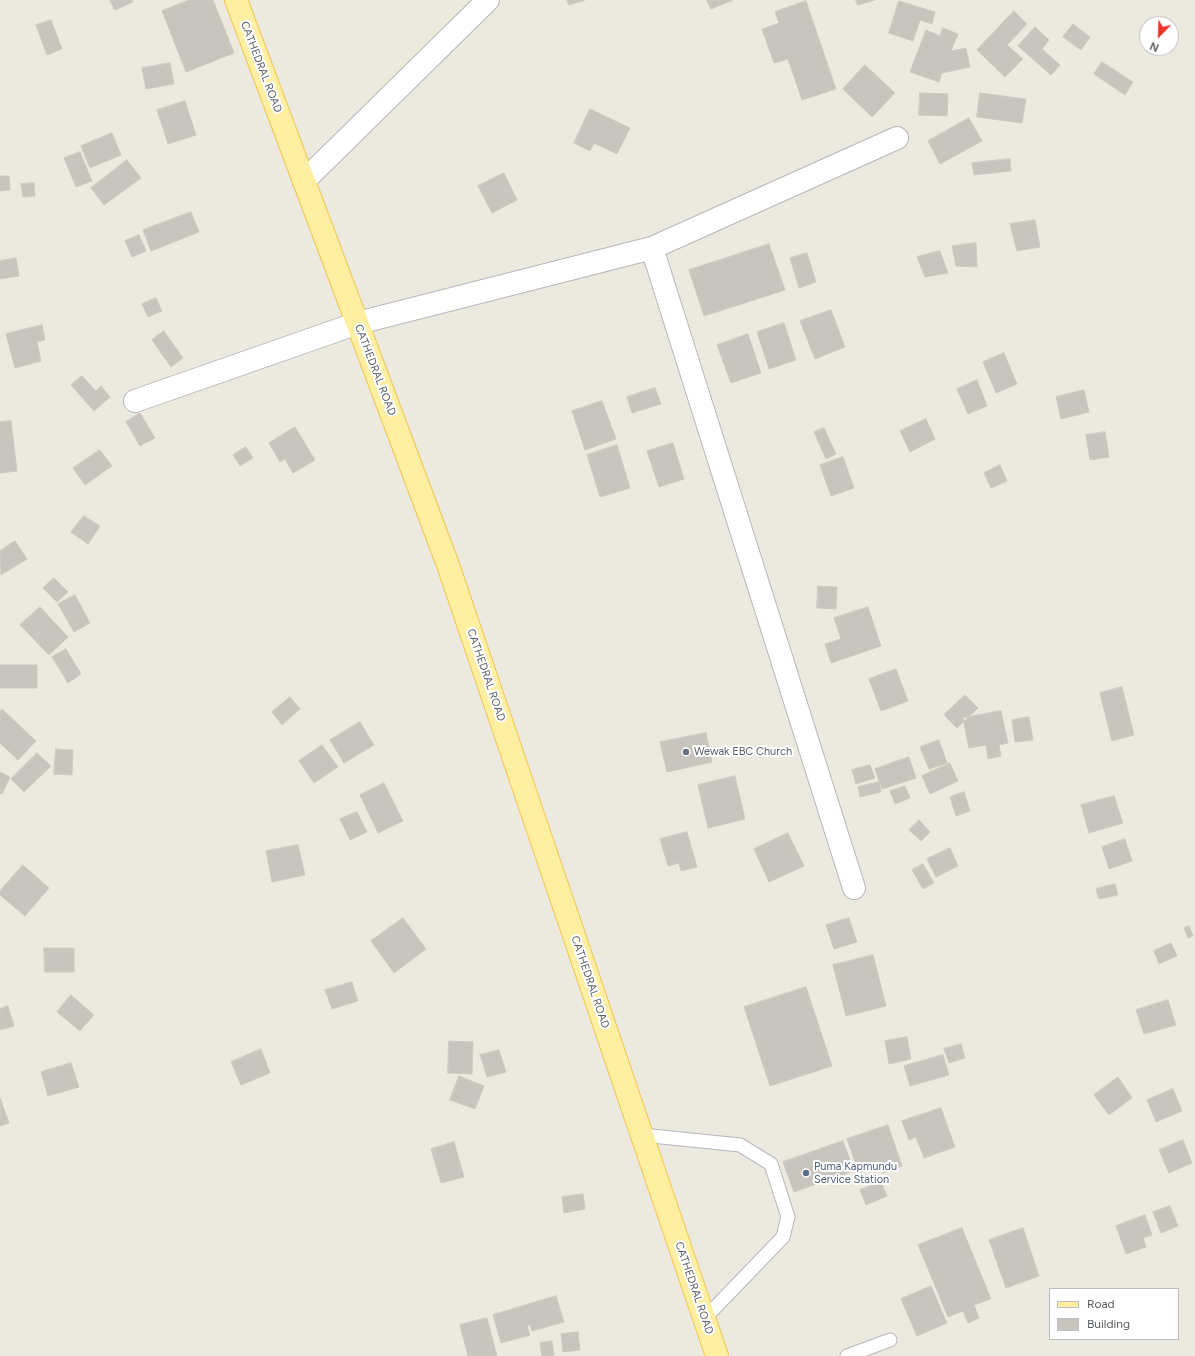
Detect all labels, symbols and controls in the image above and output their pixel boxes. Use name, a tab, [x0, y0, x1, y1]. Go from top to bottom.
north arrow	[1139, 16, 1179, 56]
street label: CATHEDRAL ROAD	[237, 19, 285, 115]
text: N	[1148, 39, 1161, 54]
street label: CATHEDRAL ROAD	[351, 322, 399, 418]
street label: CATHEDRAL ROAD	[464, 627, 508, 723]
place label: Wewak EBC Church	[694, 745, 792, 759]
marker: Wewak EBC Church	[681, 747, 691, 757]
street label: CATHEDRAL ROAD	[568, 934, 612, 1030]
place label: Puma Kapmundu Service Station	[814, 1160, 897, 1186]
marker: Puma Kapmundu Service Station	[801, 1168, 811, 1178]
street label: CATHEDRAL ROAD	[672, 1240, 716, 1336]
legend	[1049, 1288, 1179, 1340]
text: Road	[1087, 1297, 1115, 1311]
text: Building	[1087, 1317, 1130, 1331]

